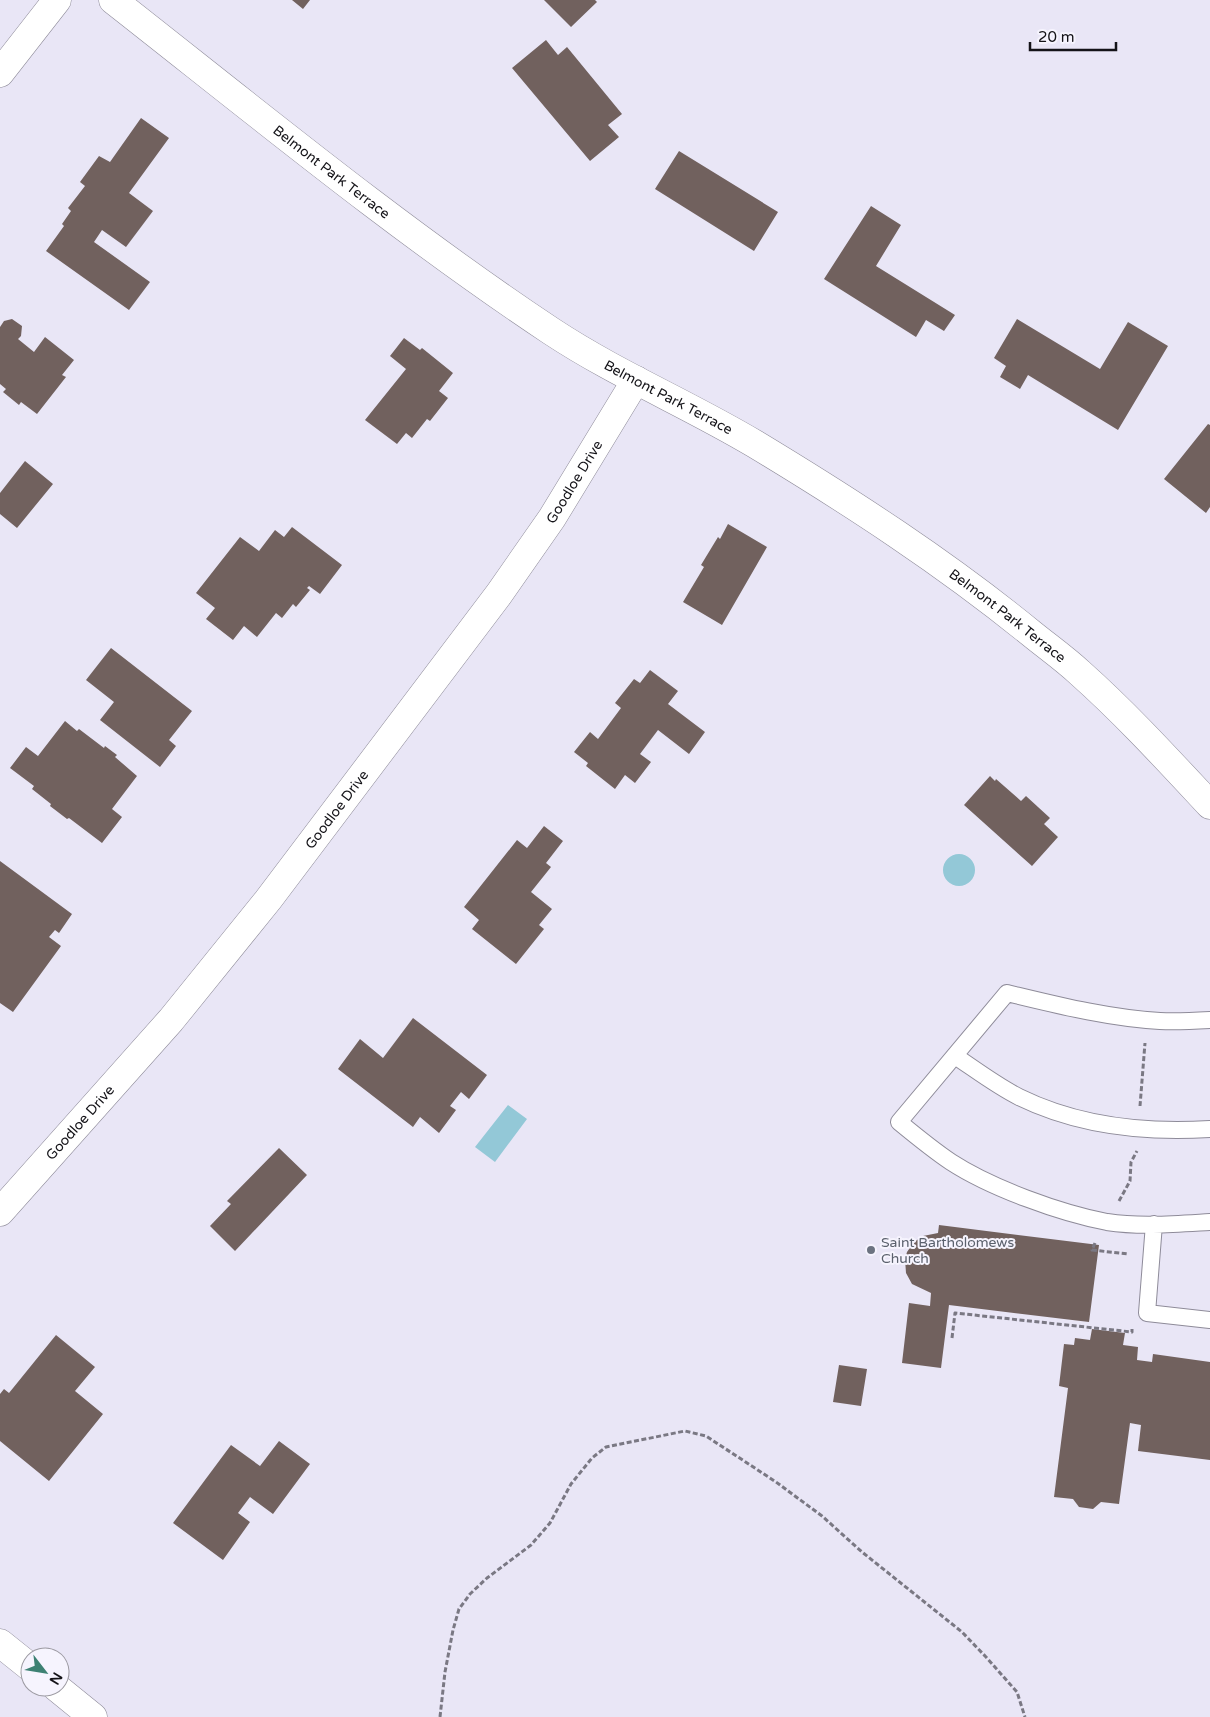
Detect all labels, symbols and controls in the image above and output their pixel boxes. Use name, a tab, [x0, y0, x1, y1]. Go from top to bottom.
scale bar	[1030, 20, 1116, 52]
text: 20 m	[1038, 28, 1075, 46]
street label: Belmont Park Terrace	[270, 122, 393, 222]
street label: Belmont Park Terrace	[601, 357, 736, 438]
street label: Goodloe Drive	[543, 437, 606, 527]
street label: Belmont Park Terrace	[946, 565, 1069, 666]
street label: Goodloe Drive	[302, 767, 372, 853]
street label: Goodloe Drive	[42, 1082, 118, 1164]
place label: Saint Bartholomews Church	[881, 1234, 1014, 1267]
marker: Saint Bartholomews Church	[865, 1244, 877, 1256]
north arrow	[20, 1647, 70, 1697]
text: N	[46, 1669, 66, 1688]

